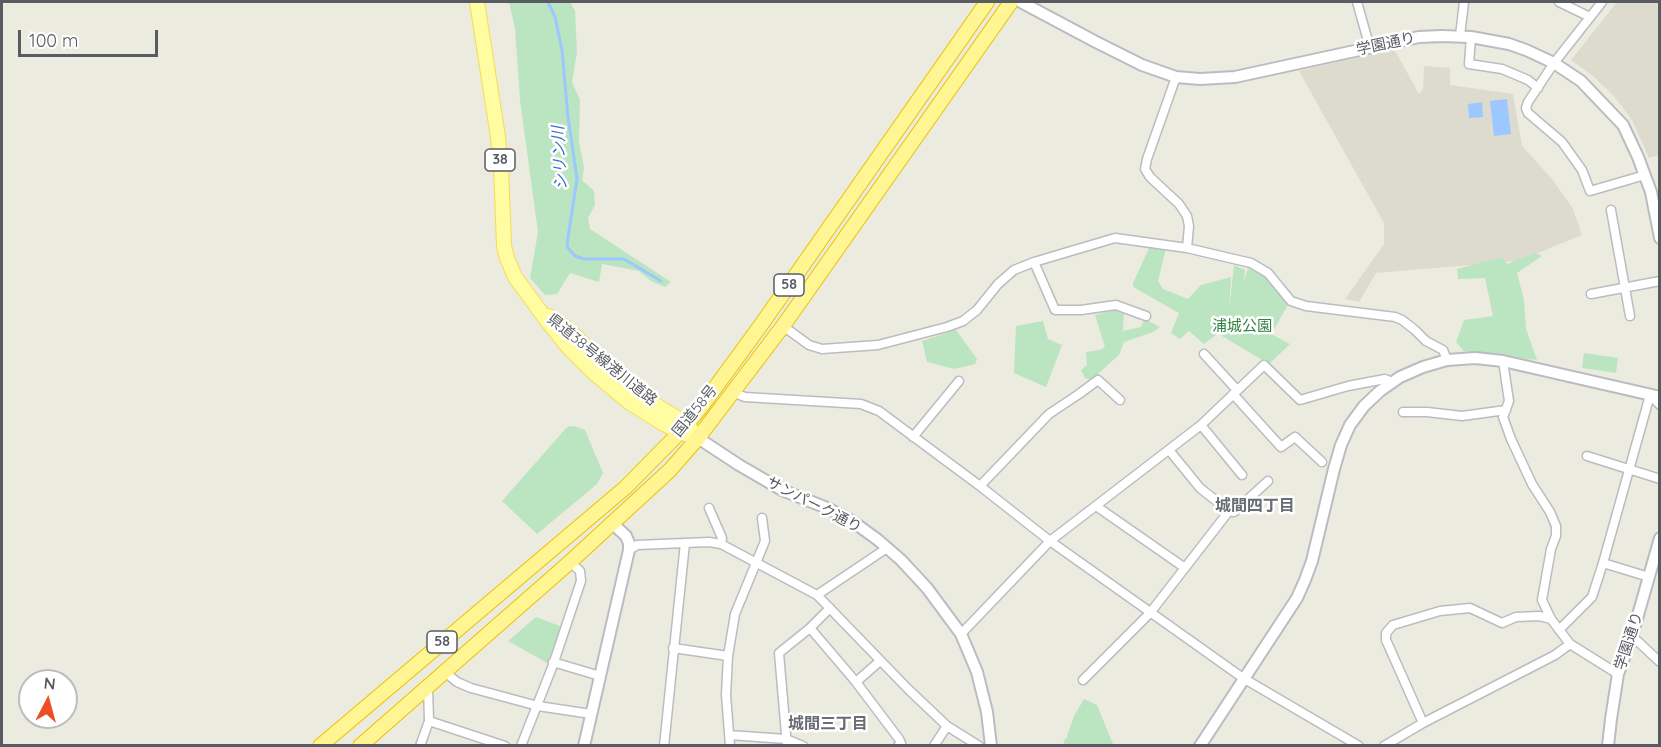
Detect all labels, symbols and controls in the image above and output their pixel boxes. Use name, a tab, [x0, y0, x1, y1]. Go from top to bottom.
scale bar	[21, 18, 160, 56]
text: 100 m	[29, 29, 78, 52]
street label: 学園通り	[1355, 29, 1417, 59]
water label: シリン川	[549, 126, 571, 190]
road number: 38	[485, 149, 515, 171]
road number: 58	[774, 274, 804, 296]
street label: 県道38号線港川道路	[544, 310, 660, 410]
park label: 浦城公園	[1212, 317, 1272, 335]
street label: 国道58号	[669, 382, 721, 440]
street label: サンパーク通り	[763, 473, 865, 537]
district label: 城間四丁目	[1215, 496, 1295, 516]
street label: 学園通り	[1611, 610, 1647, 672]
road number: 58	[427, 631, 457, 653]
north arrow	[18, 669, 78, 729]
text: N	[43, 673, 57, 694]
district label: 城間三丁目	[788, 714, 868, 734]

